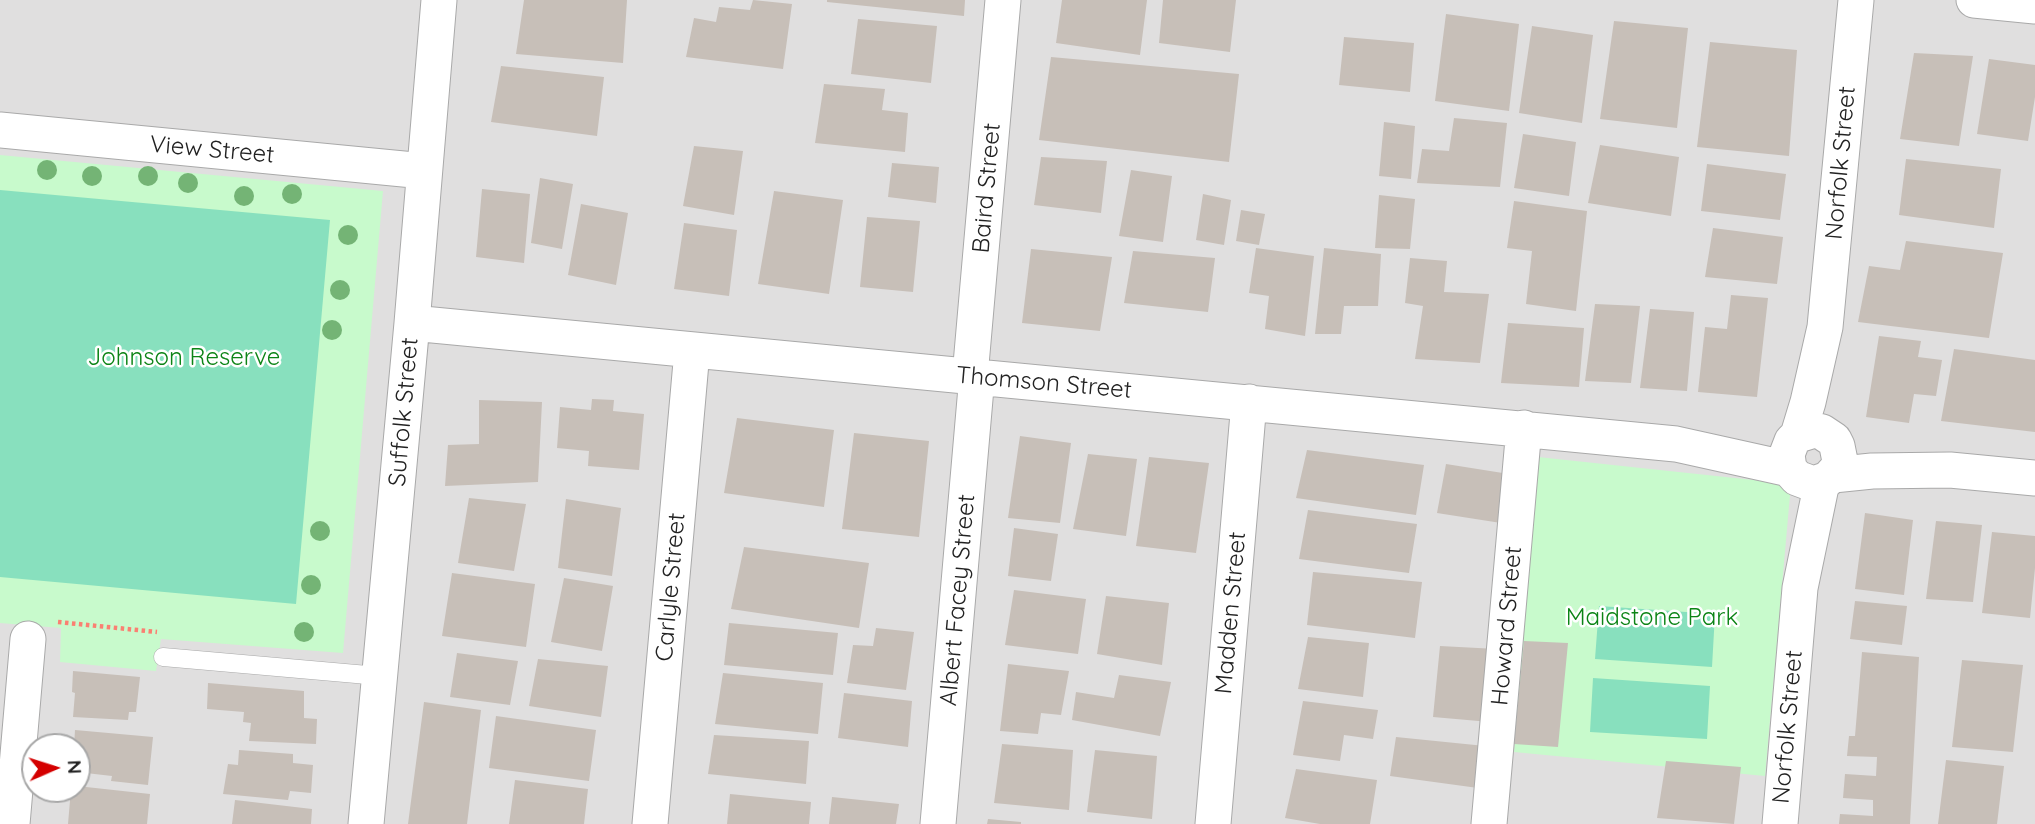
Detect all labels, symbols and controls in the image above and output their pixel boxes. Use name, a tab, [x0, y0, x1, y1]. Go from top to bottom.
street label: Norfolk Street	[1820, 85, 1862, 241]
street label: Baird Street	[967, 122, 1007, 254]
street label: View Street	[149, 130, 275, 170]
street label: Suffolk Street	[383, 336, 425, 488]
park label: Johnson Reserve	[88, 344, 280, 372]
street label: Thomson Street	[955, 361, 1133, 405]
street label: Albert Facey Street	[934, 493, 982, 707]
street label: Carlyle Street	[650, 511, 692, 663]
street label: Madden Street	[1210, 531, 1252, 695]
street label: Howard Street	[1486, 545, 1528, 707]
park label: Maidstone Park	[1566, 604, 1738, 632]
street label: Norfolk Street	[1767, 649, 1809, 805]
north arrow	[21, 733, 91, 803]
text: N	[63, 759, 87, 775]

